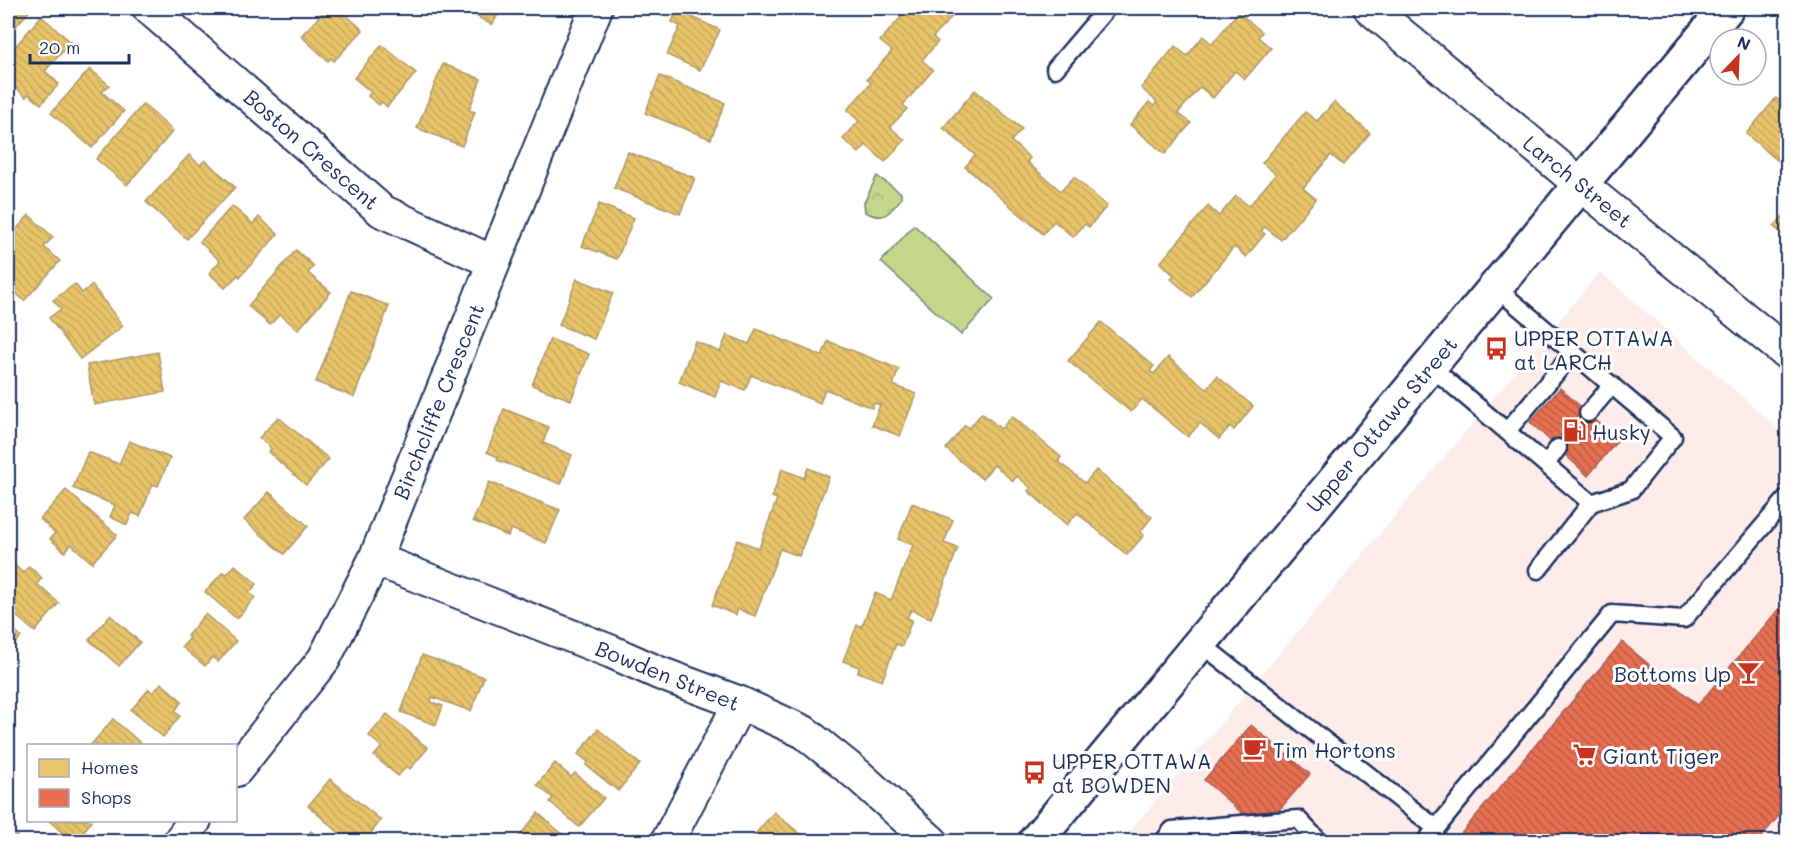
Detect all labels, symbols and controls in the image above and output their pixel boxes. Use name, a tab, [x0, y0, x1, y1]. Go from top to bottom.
scale bar	[30, 27, 129, 65]
north arrow	[1708, 27, 1768, 87]
text: N	[1734, 31, 1754, 55]
text: 20 m	[39, 35, 80, 59]
street label: Boston Crescent	[239, 83, 385, 215]
street label: Larch Street	[1518, 129, 1638, 233]
street label: Birchcliffe Crescent	[386, 299, 490, 503]
place label: UPPER OTTAWA at LARCH	[1514, 324, 1673, 375]
street label: Upper Ottawa Street	[1300, 331, 1462, 517]
bus stop icon: UPPER OTTAWA at LARCH	[1483, 336, 1509, 362]
fuel station icon: Husky	[1561, 418, 1587, 444]
place label: Husky	[1592, 418, 1651, 445]
street label: Bowden Street	[592, 634, 744, 716]
place label: Bottoms Up	[1614, 660, 1731, 687]
bar icon: Bottoms Up	[1736, 660, 1762, 686]
cafe icon: Tim Hortons	[1242, 736, 1268, 762]
place label: Tim Hortons	[1273, 736, 1396, 763]
supermarket icon: Giant Tiger	[1572, 742, 1598, 768]
place label: Giant Tiger	[1603, 742, 1720, 769]
legend	[27, 744, 237, 822]
place label: UPPER OTTAWA at BOWDEN	[1052, 747, 1211, 798]
text: Homes	[81, 755, 139, 779]
bus stop icon: UPPER OTTAWA at BOWDEN	[1021, 759, 1047, 785]
text: Shops	[81, 785, 132, 809]

